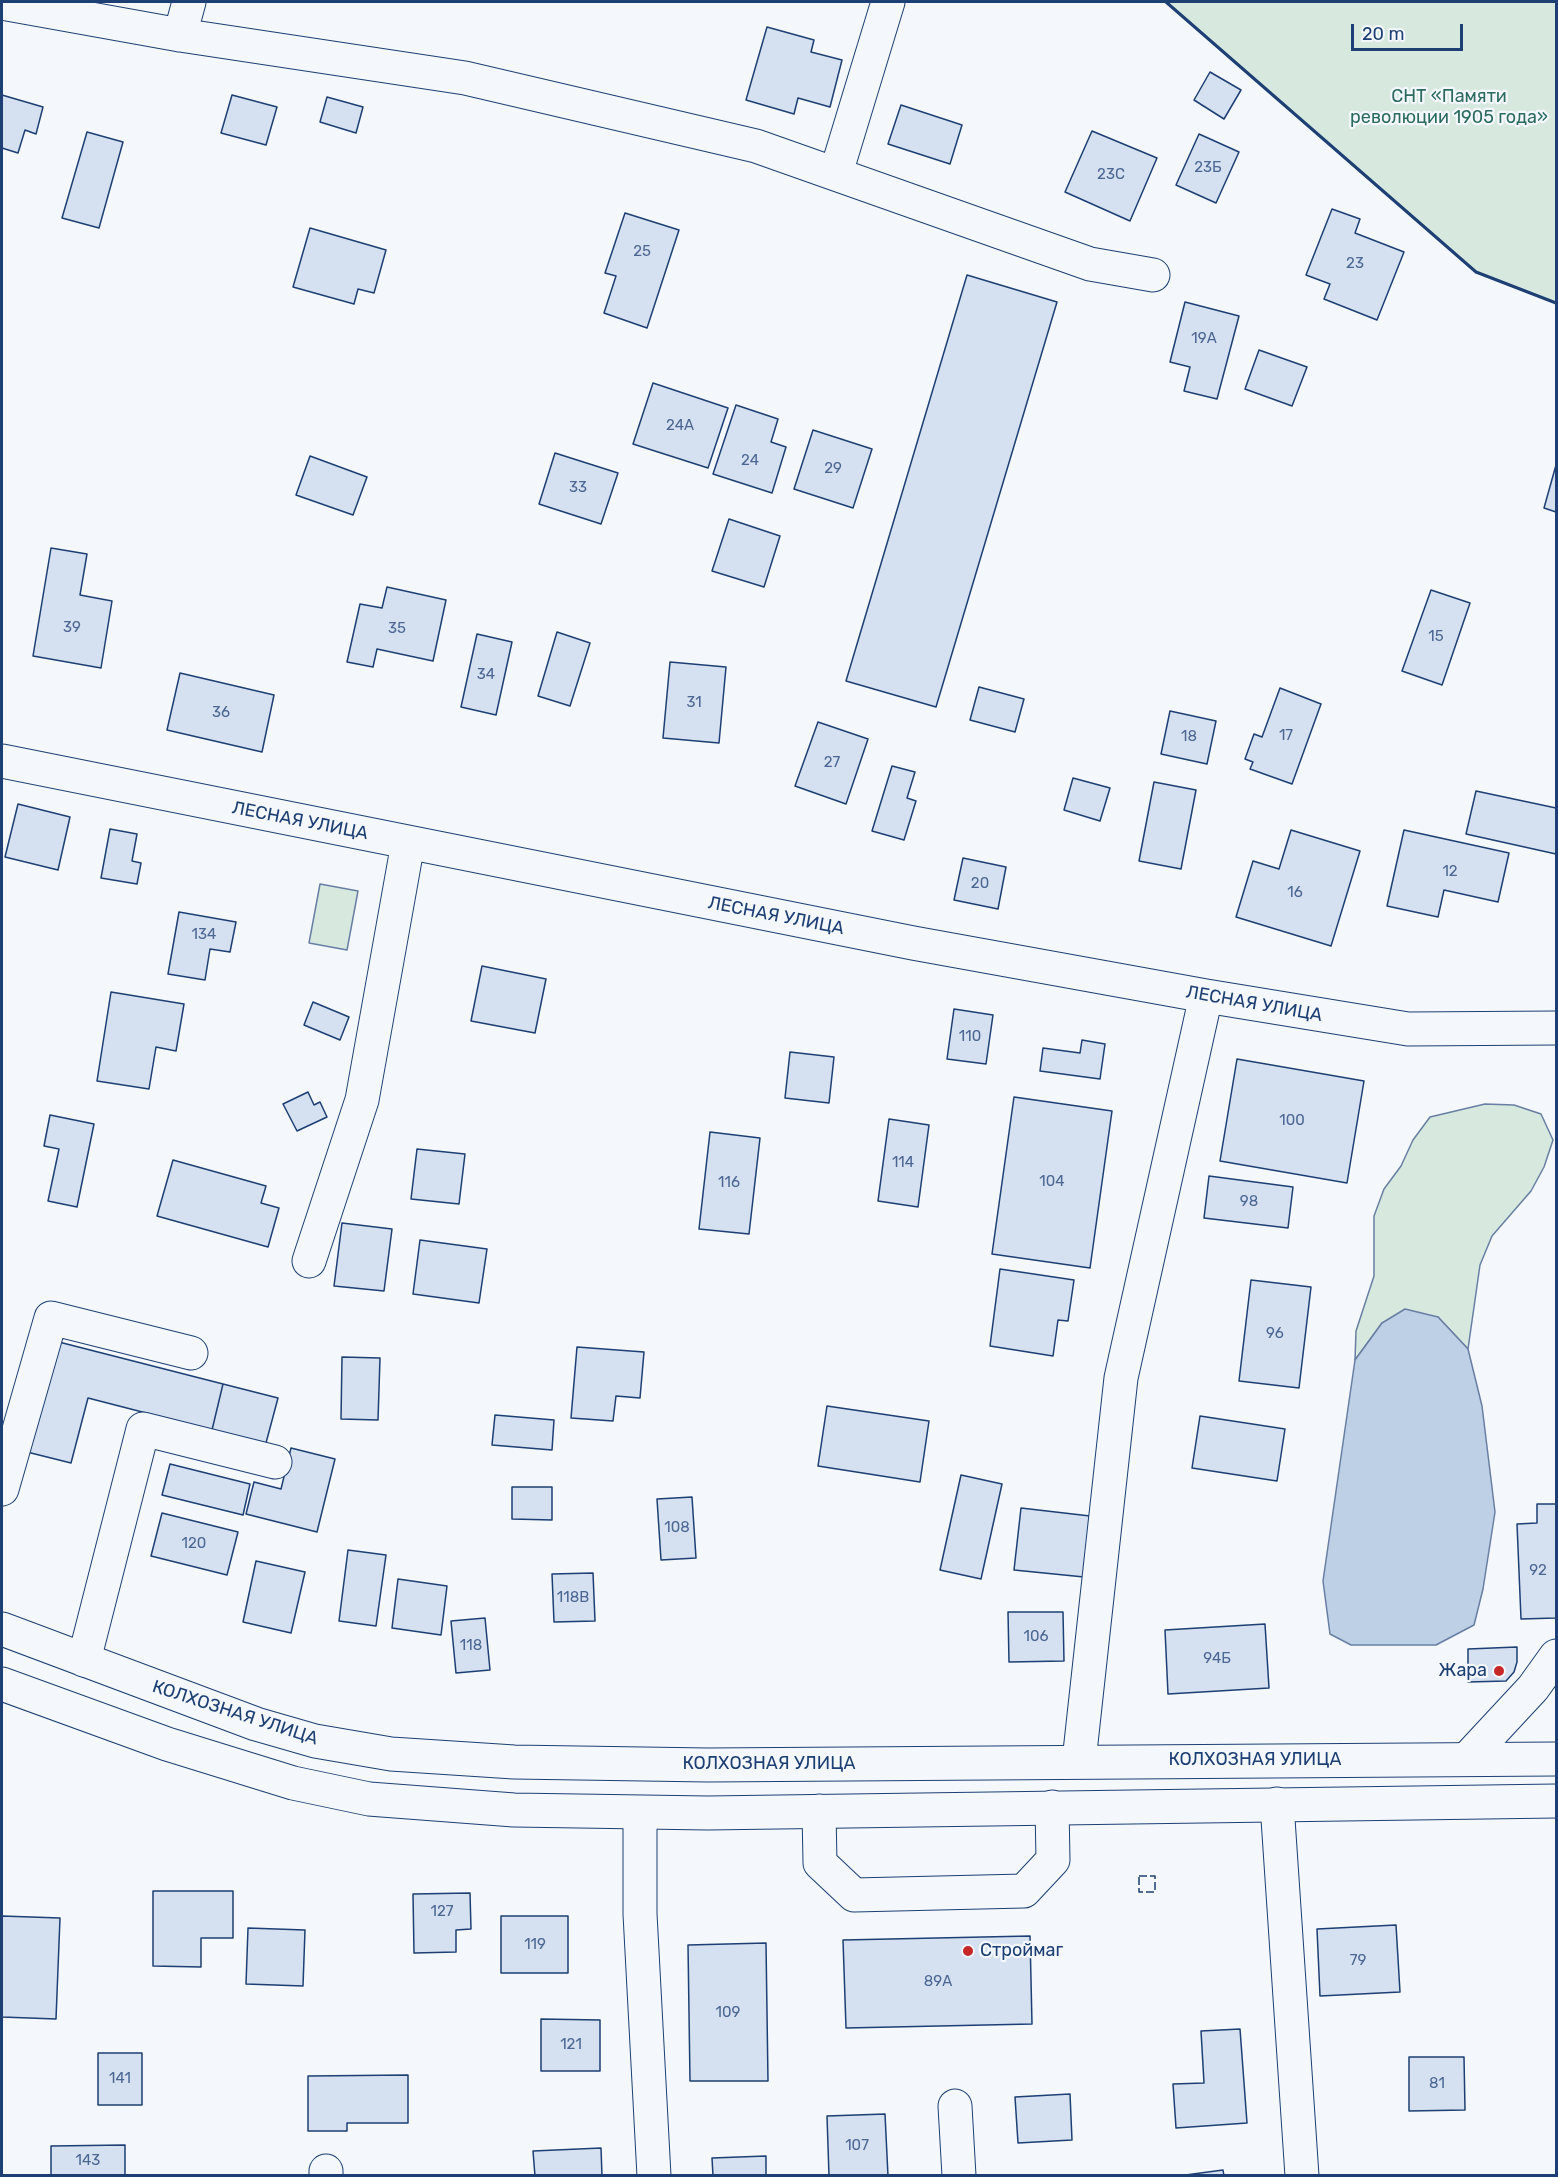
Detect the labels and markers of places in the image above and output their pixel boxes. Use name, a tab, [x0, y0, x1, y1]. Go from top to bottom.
place label: Жара	[1439, 1660, 1487, 1682]
marker: Жара	[1492, 1664, 1506, 1678]
place label: Строймаг	[980, 1940, 1063, 1962]
marker: Строймаг	[961, 1944, 975, 1958]

